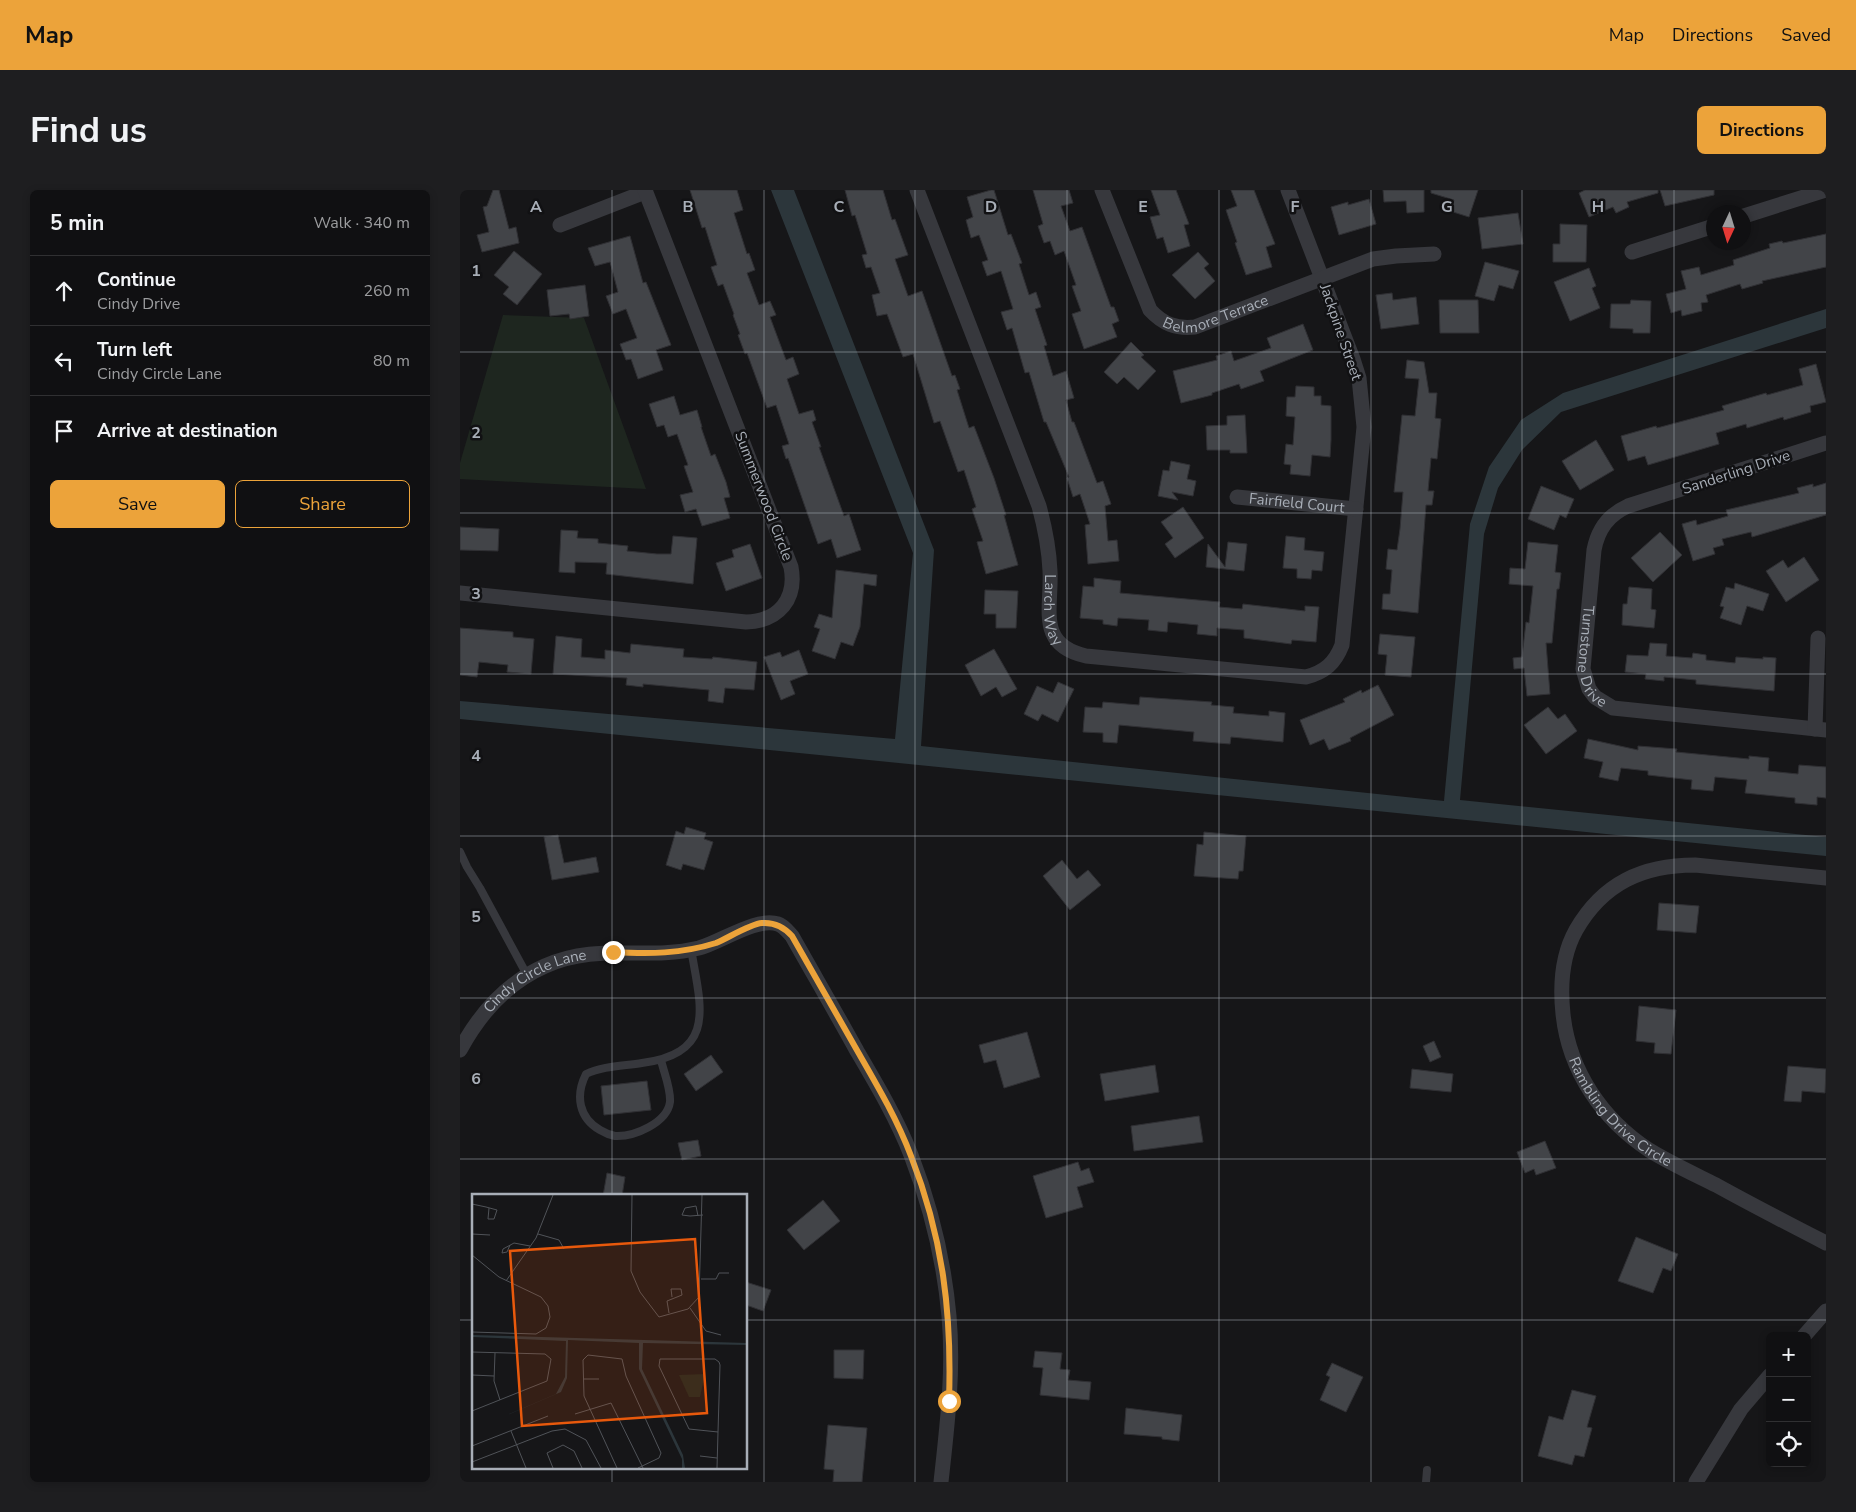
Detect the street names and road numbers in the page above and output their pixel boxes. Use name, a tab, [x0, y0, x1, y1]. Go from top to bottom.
street label: Jackpine Street	[1315, 280, 1367, 384]
street label: Belmore Terrace	[1159, 290, 1271, 338]
street label: Summerwood Circle	[730, 428, 798, 564]
street label: Sanderling Drive	[1679, 445, 1793, 499]
street label: Fairfield Court	[1248, 488, 1346, 518]
street label: Larch Way	[1039, 574, 1068, 650]
street label: Turnstone Drive	[1573, 605, 1611, 712]
street label: Cindy Circle Lane	[479, 945, 588, 1017]
street label: Rambling Drive Circle	[1564, 1054, 1676, 1171]

